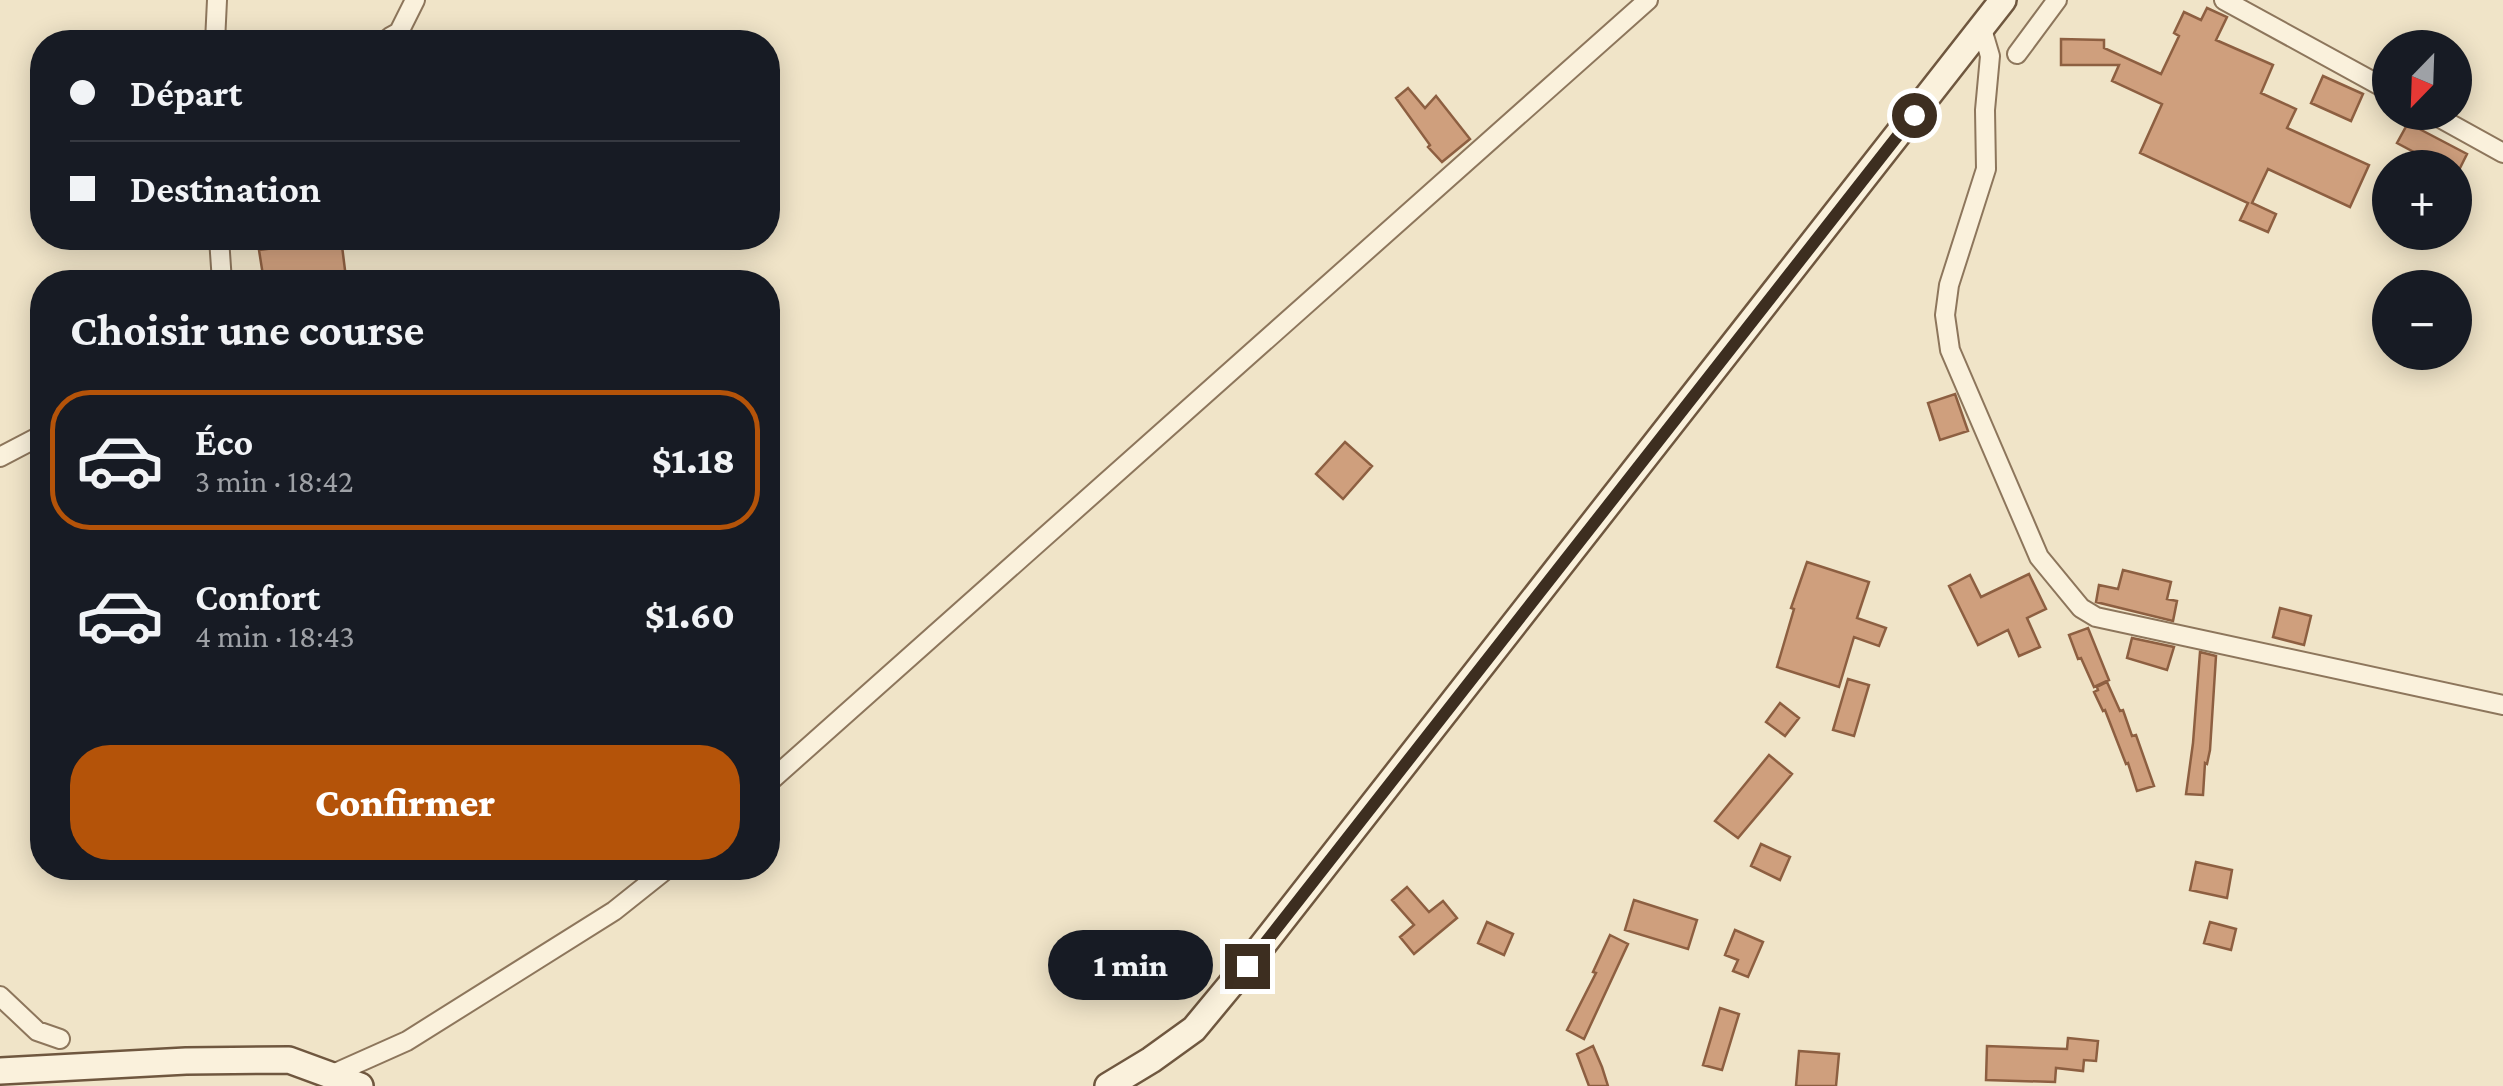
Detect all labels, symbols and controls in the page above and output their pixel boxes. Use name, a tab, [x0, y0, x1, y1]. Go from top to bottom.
north arrow	[2372, 30, 2472, 130]
map controls	[2372, 30, 2472, 370]
text: Départ	[130, 72, 242, 114]
route start	[1892, 93, 1937, 138]
button: +	[2372, 150, 2472, 250]
text: Destination	[130, 168, 321, 210]
button: −	[2372, 270, 2472, 370]
text: Choisir une course	[70, 305, 424, 355]
icon: car	[75, 415, 165, 505]
text: Éco	[195, 421, 253, 463]
text: $1.18	[652, 439, 735, 481]
text: 3 min · 18:42	[195, 463, 354, 499]
icon: car	[75, 570, 165, 660]
text: Confort	[195, 576, 320, 618]
text: $1.60	[645, 594, 735, 636]
text: 4 min · 18:43	[195, 618, 355, 654]
button: Confirmer	[70, 745, 740, 860]
callout: 1 min	[1047, 931, 1212, 1001]
route end	[1225, 944, 1270, 989]
text: 1 min	[1093, 947, 1168, 983]

